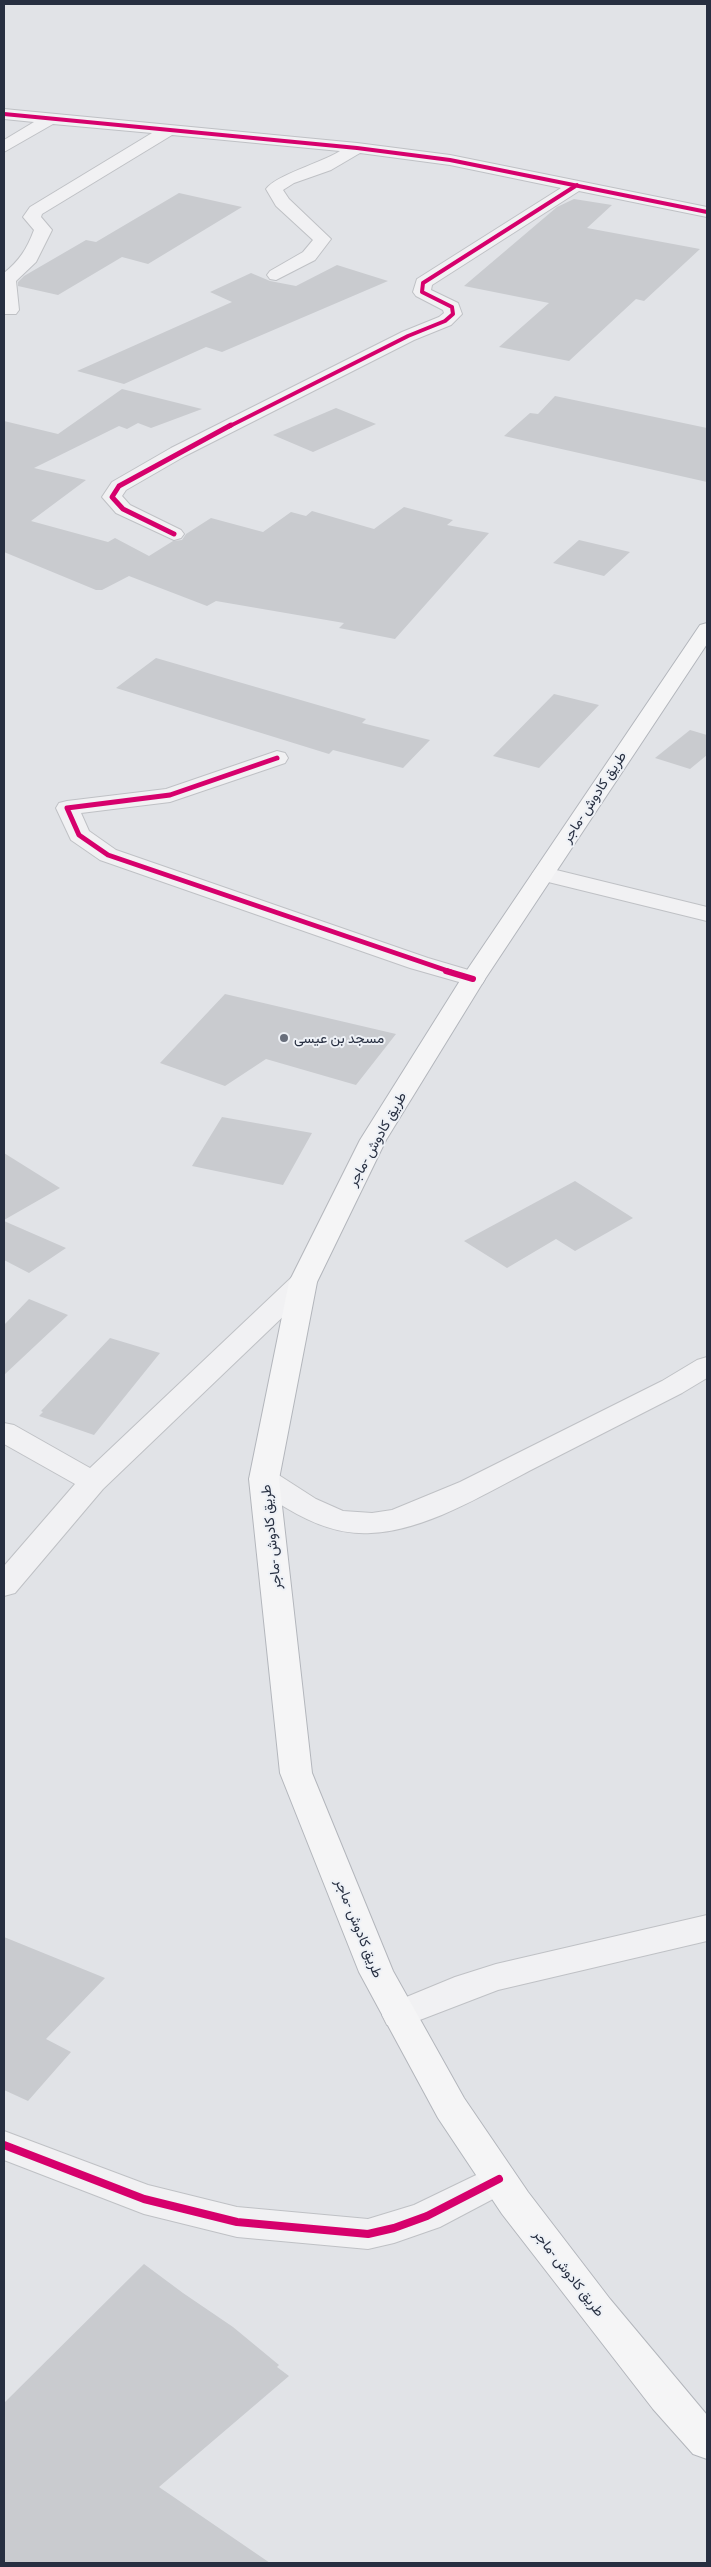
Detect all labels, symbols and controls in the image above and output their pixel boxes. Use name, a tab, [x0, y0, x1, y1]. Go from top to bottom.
street label: طريق كادوش -ماجر	[558, 748, 630, 846]
place label: مسجد بن عيسى	[294, 1030, 384, 1046]
marker: مسجد بن عيسى	[278, 1032, 290, 1044]
street label: طريق كادوش -ماجر	[344, 1089, 410, 1189]
street label: طريق كادوش -ماجر	[257, 1484, 285, 1590]
street label: طريق كادوش -ماجر	[331, 1876, 387, 1980]
street label: طريق كادوش -ماجر	[530, 2226, 608, 2320]

